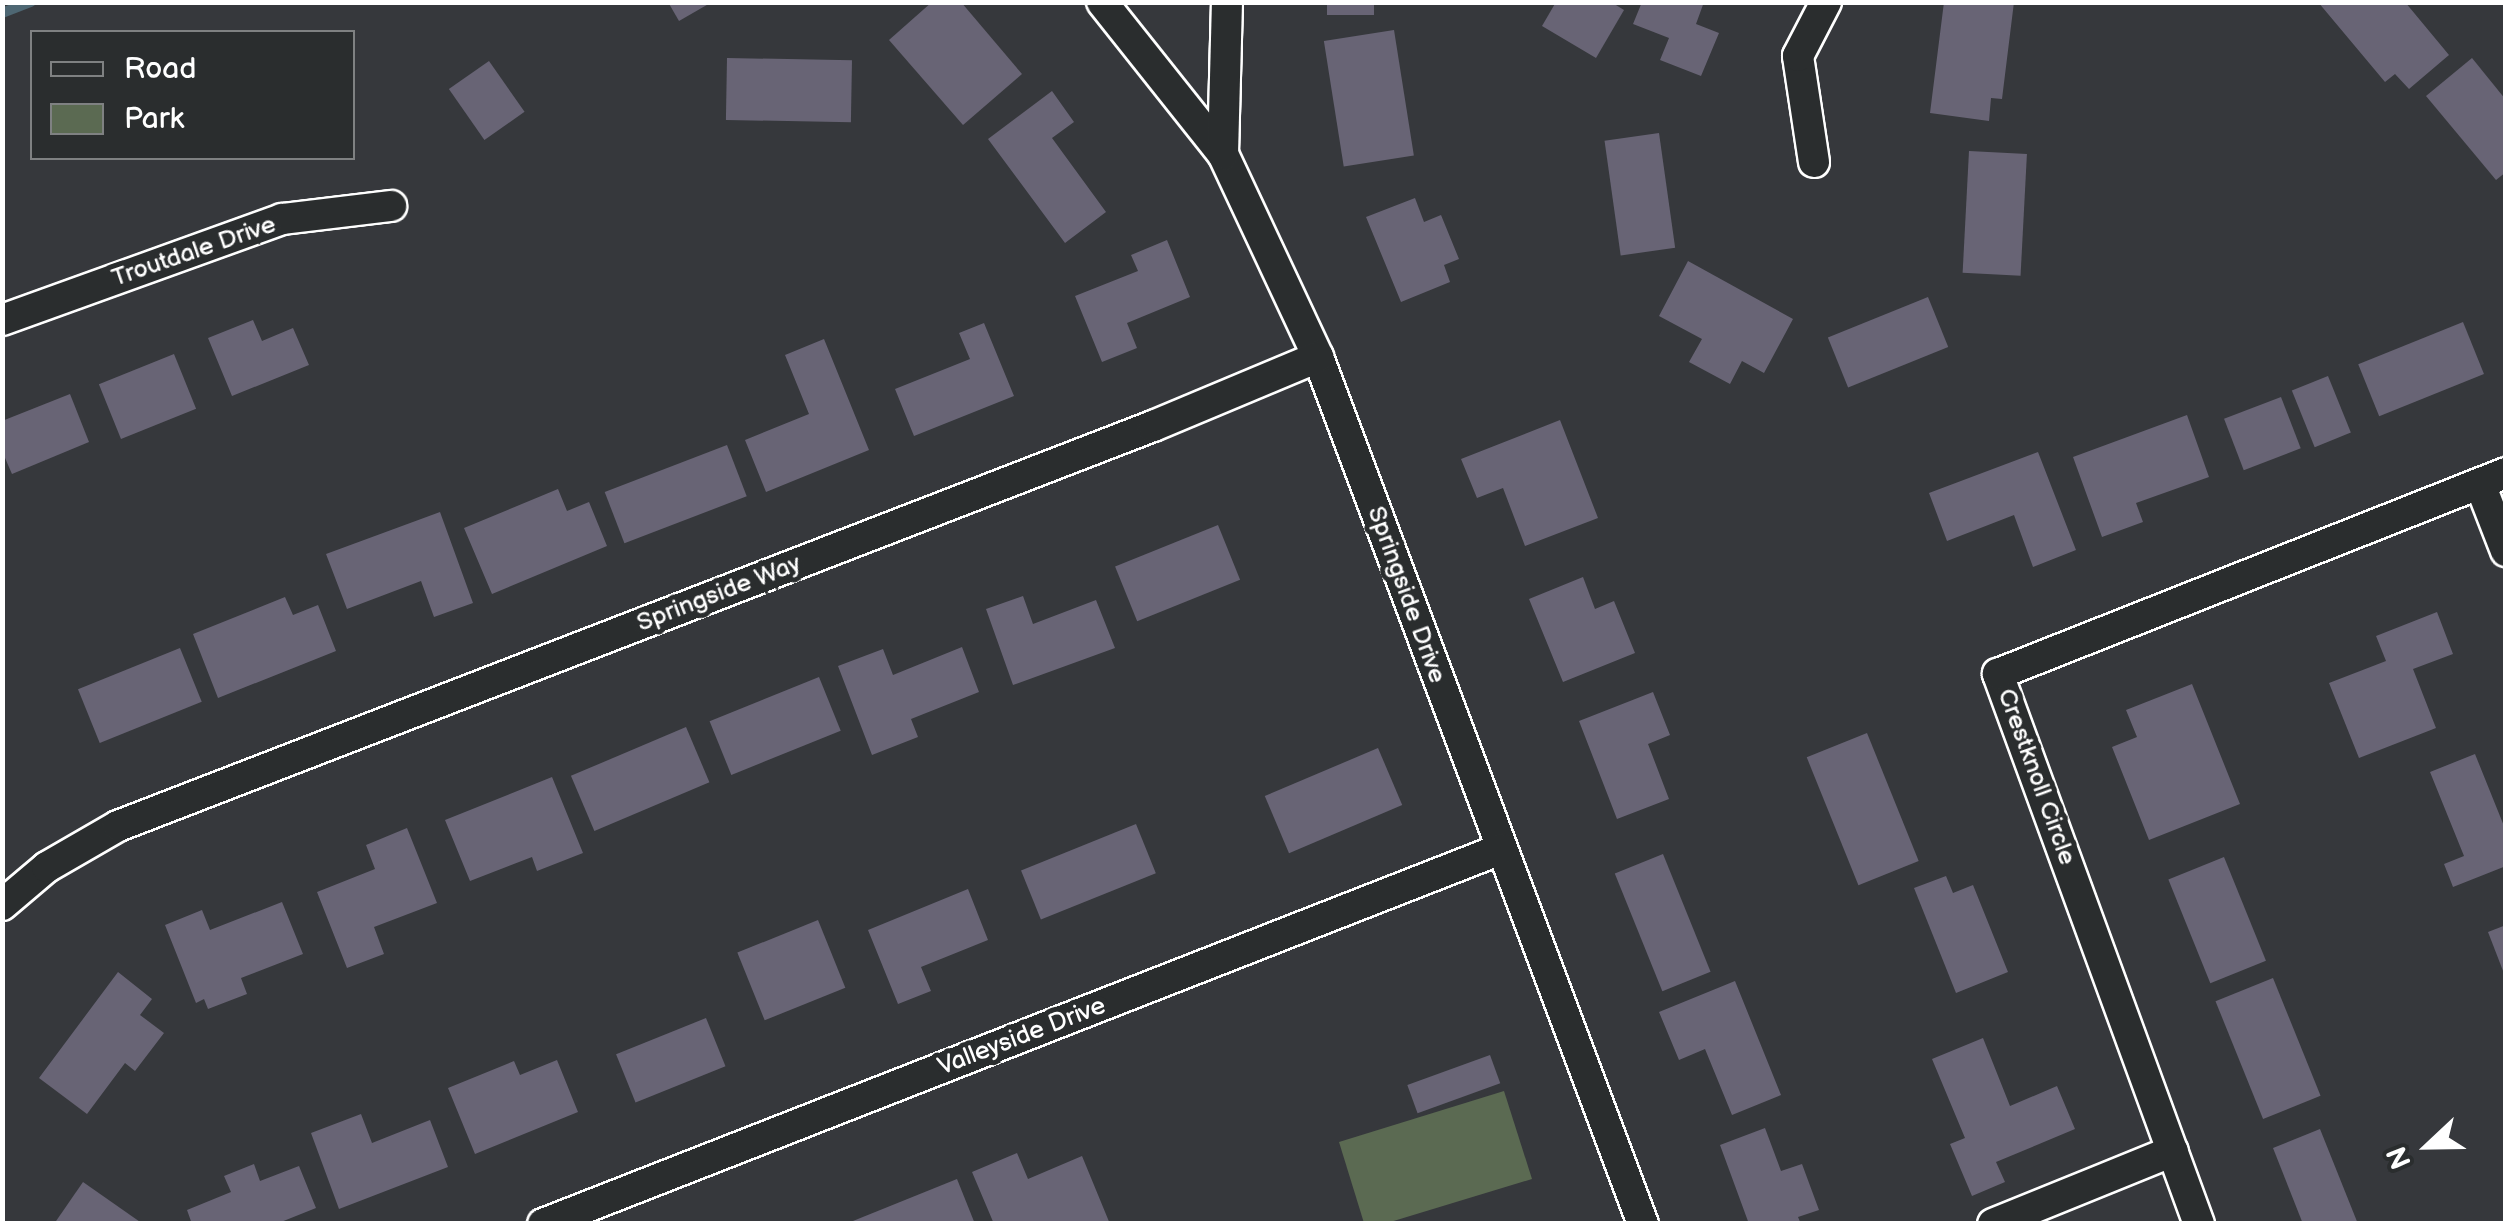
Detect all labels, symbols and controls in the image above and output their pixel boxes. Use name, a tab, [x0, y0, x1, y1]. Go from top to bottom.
legend	[30, 30, 355, 160]
text: Road	[124, 51, 197, 87]
text: Park	[124, 101, 184, 137]
street label: Troutdale Drive	[108, 210, 280, 294]
street label: Springside Drive	[1360, 503, 1452, 687]
street label: Springside Way	[632, 549, 806, 639]
street label: Crestknoll Circle	[1990, 685, 2082, 869]
street label: Valleyside Drive	[934, 991, 1110, 1083]
north arrow	[2378, 1096, 2478, 1196]
text: N	[2380, 1141, 2419, 1173]

